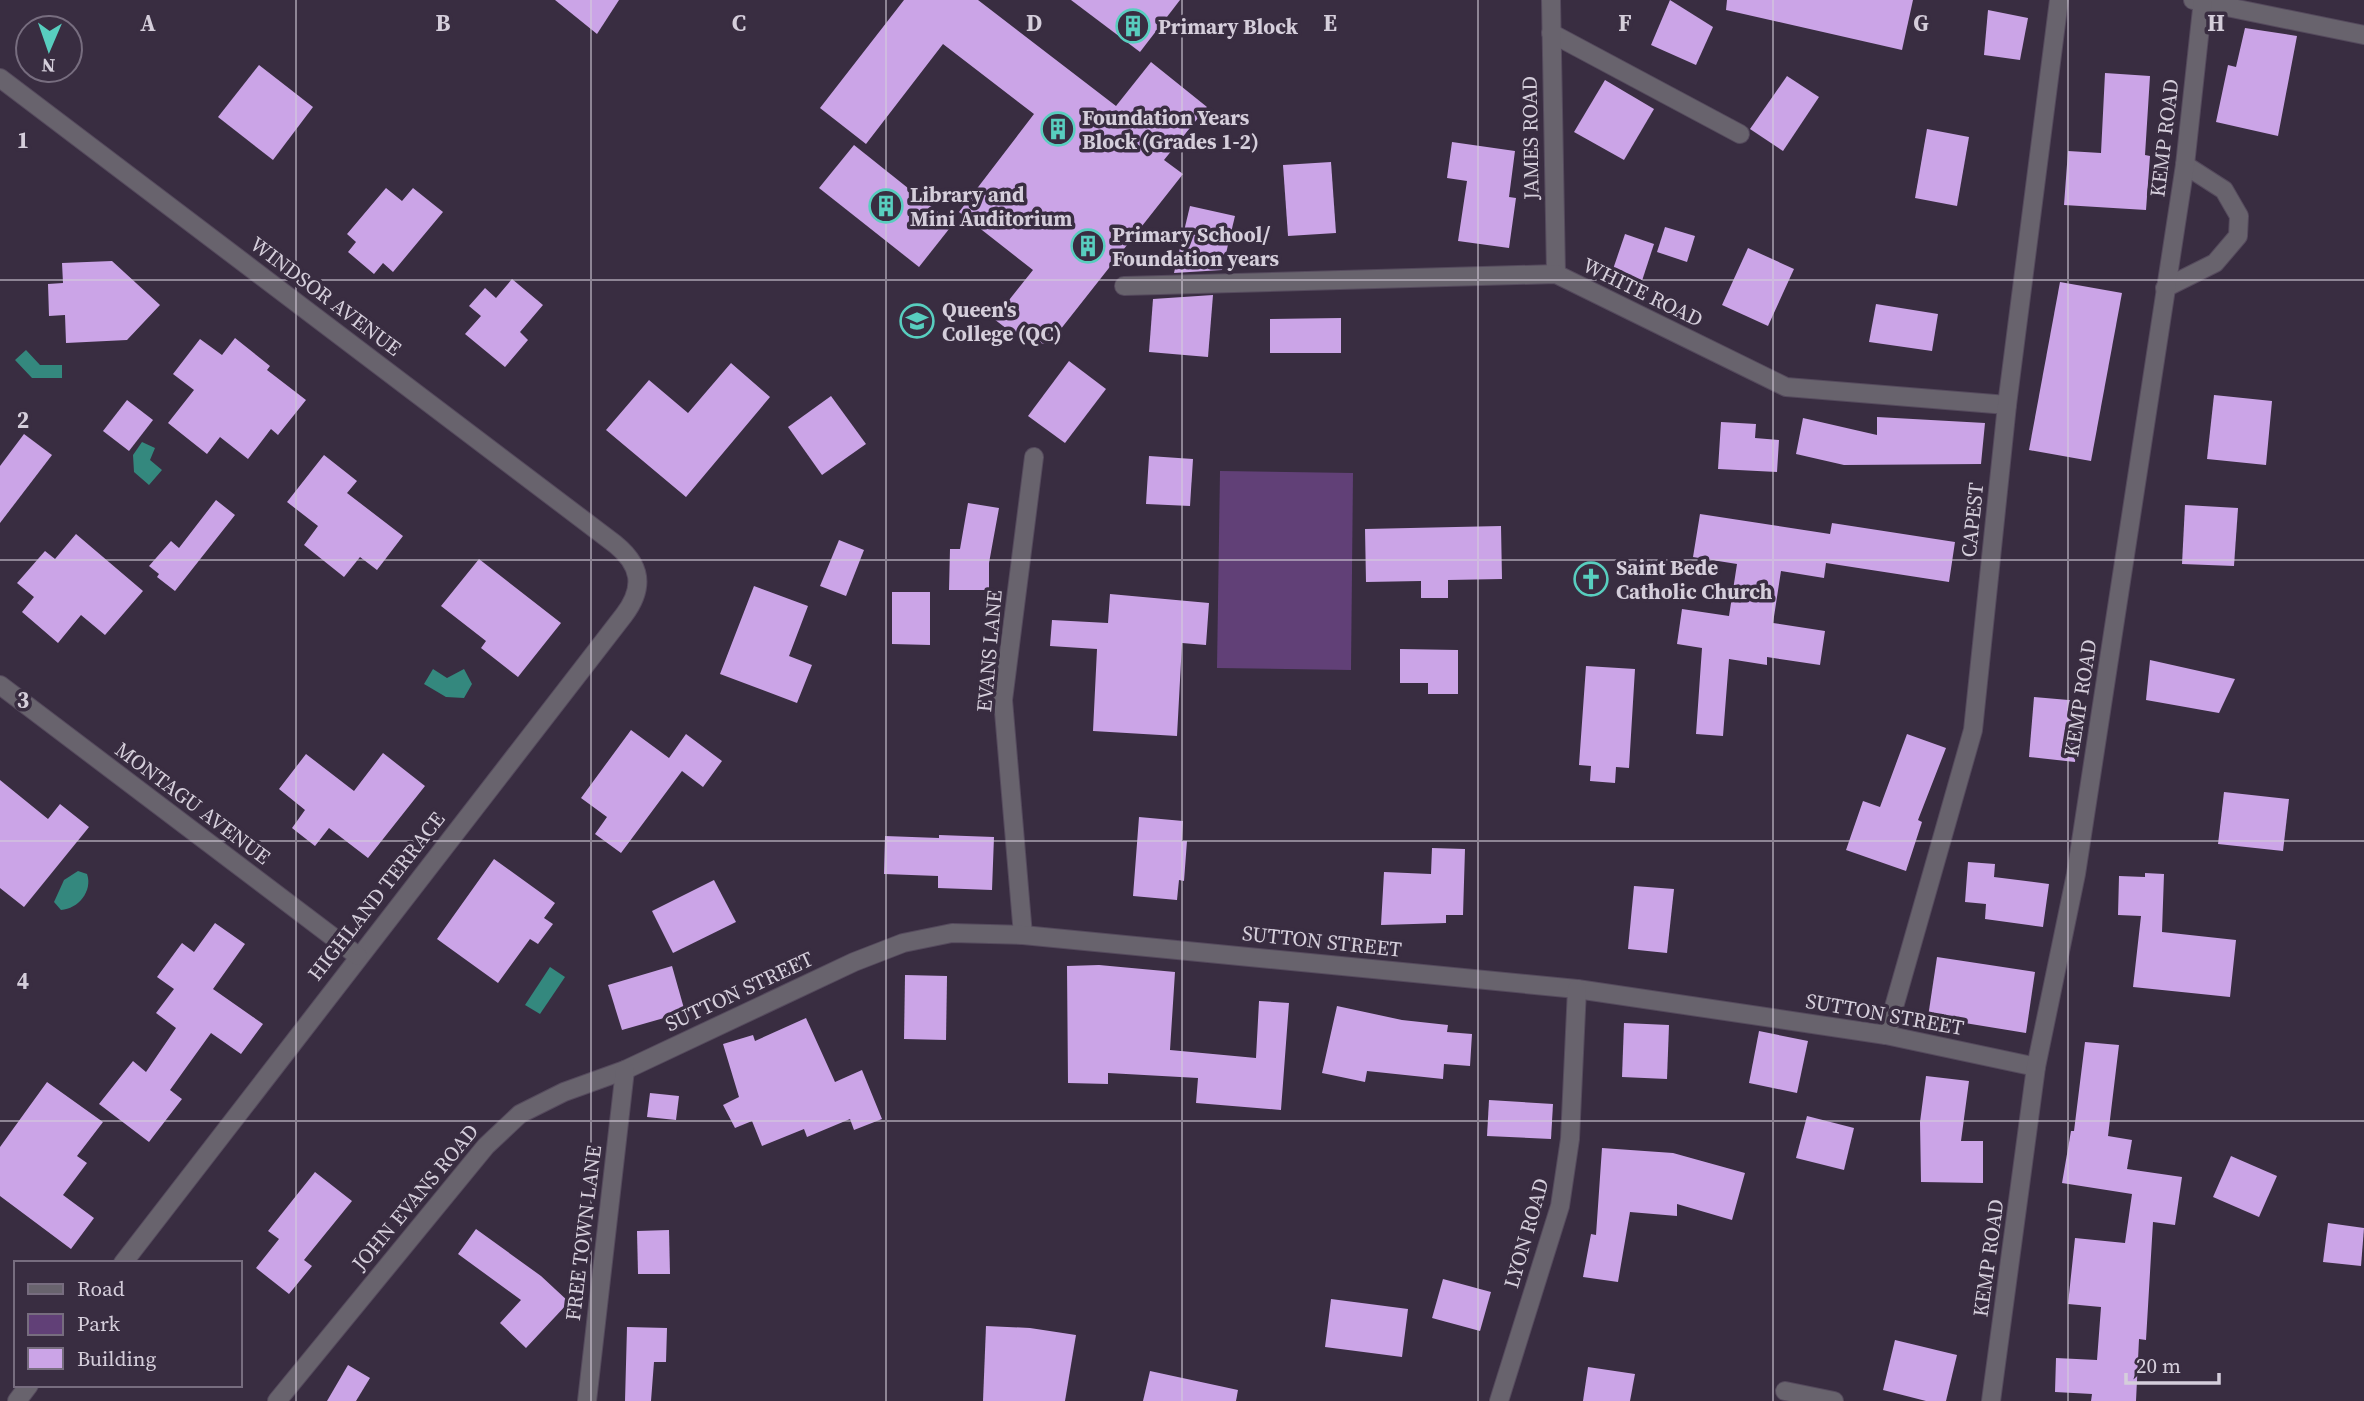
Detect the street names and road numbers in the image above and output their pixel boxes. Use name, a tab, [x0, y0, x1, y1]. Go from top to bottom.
street label: JAMES ROAD	[1514, 76, 1546, 201]
street label: KEMP ROAD	[2142, 77, 2186, 199]
street label: WINDSOR AVENUE	[244, 229, 408, 363]
street label: WHITE ROAD	[1578, 250, 1708, 334]
street label: CAPEST	[1954, 481, 1990, 559]
street label: EVANS LANE	[969, 589, 1009, 713]
street label: KEMP ROAD	[2056, 637, 2104, 759]
street label: MONTAGU AVENUE	[109, 735, 277, 871]
street label: HIGHLAND TERRACE	[301, 805, 451, 987]
street label: SUTTON STREET	[1241, 918, 1403, 964]
street label: SUTTON STREET	[660, 944, 818, 1038]
street label: SUTTON STREET	[1804, 986, 1967, 1042]
street label: JOHN EVANS ROAD	[344, 1117, 485, 1277]
street label: FREE TOWN LANE	[558, 1144, 608, 1322]
street label: LYON ROAD	[1496, 1175, 1556, 1291]
street label: KEMP ROAD	[1965, 1197, 2011, 1319]

